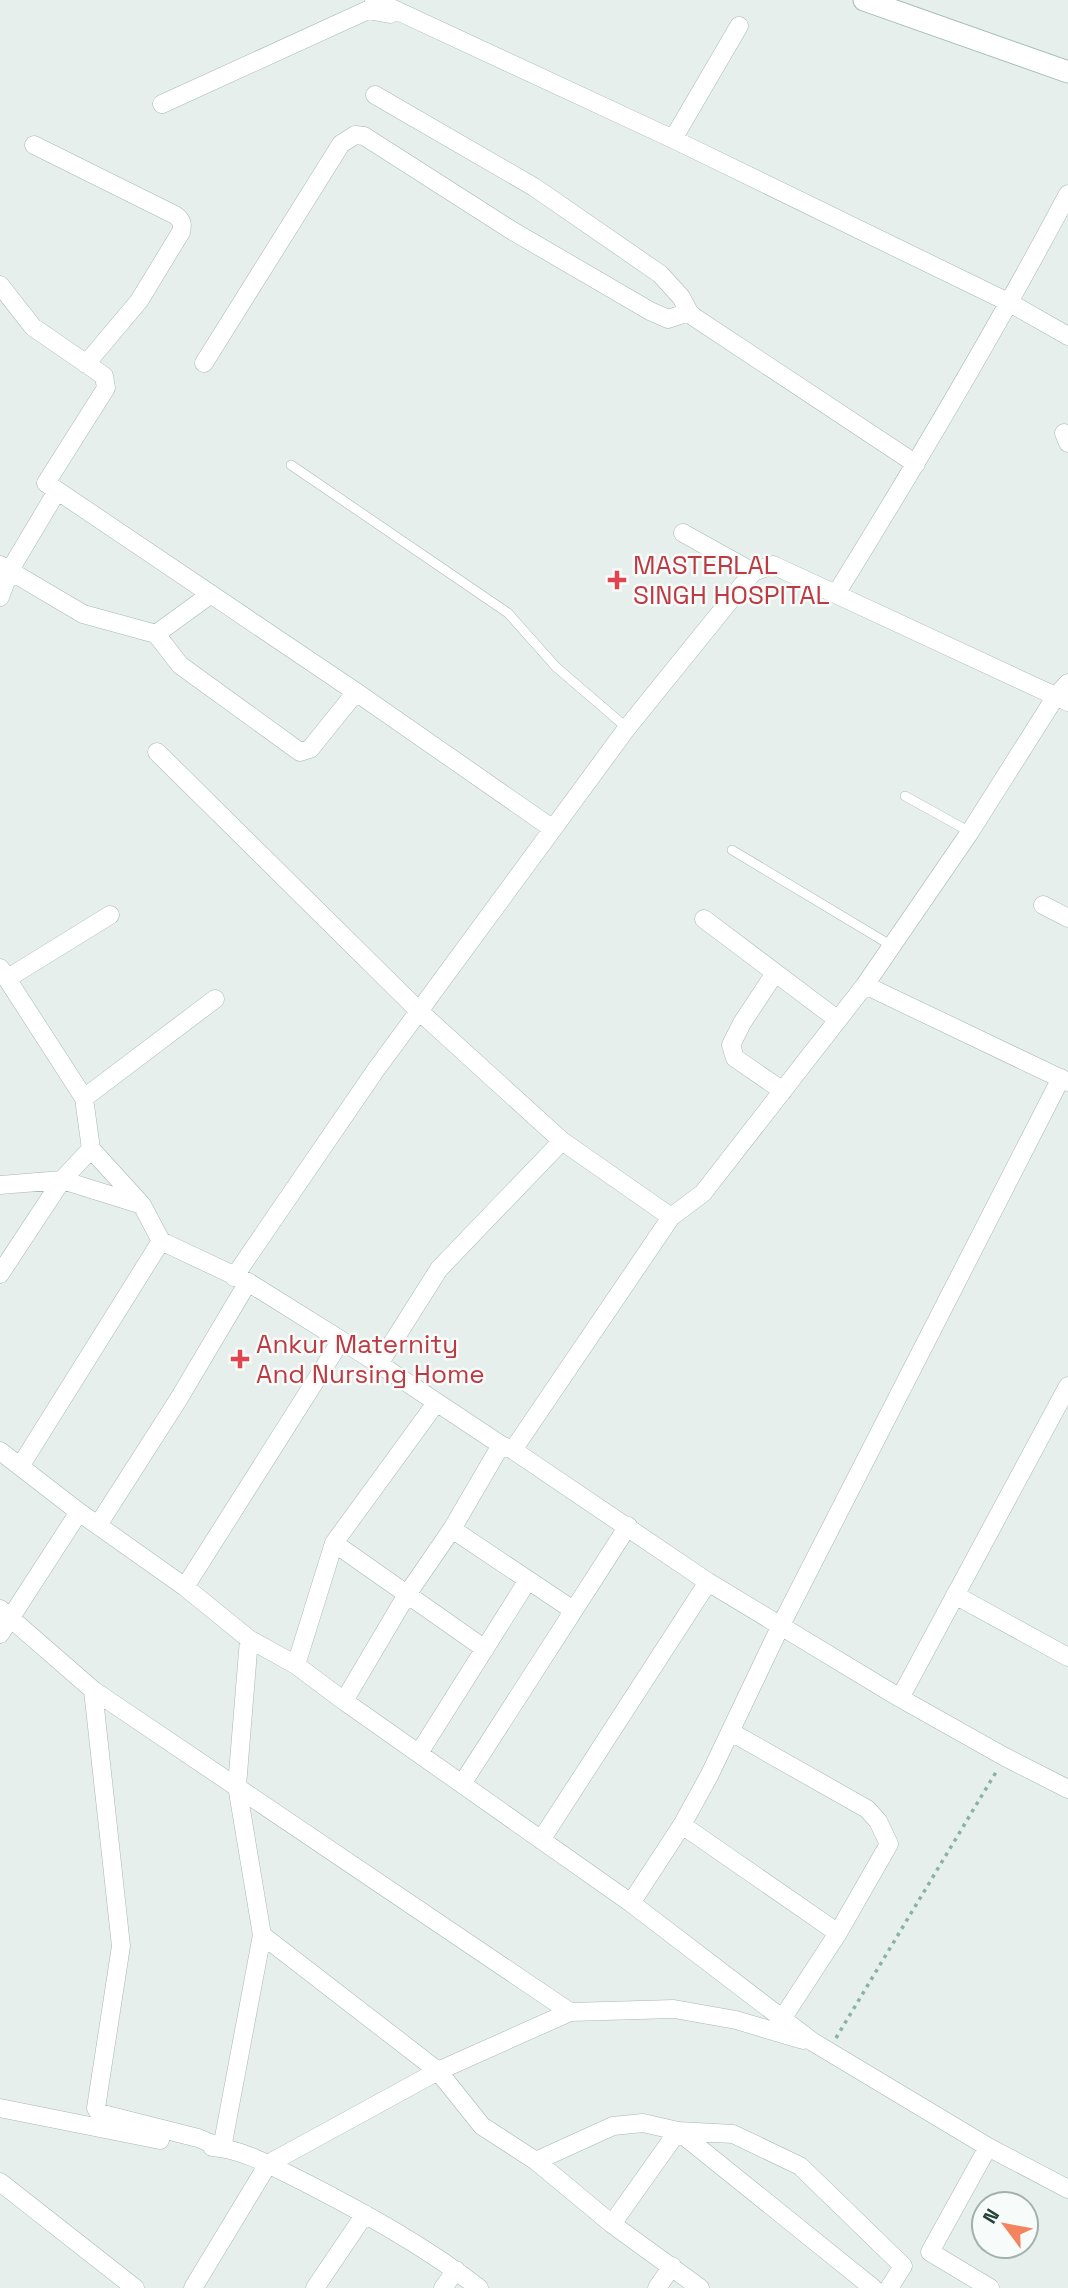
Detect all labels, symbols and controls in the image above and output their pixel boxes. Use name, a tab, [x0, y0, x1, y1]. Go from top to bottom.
place label: MASTERLAL SINGH HOSPITAL	[633, 548, 830, 612]
marker: MASTERLAL SINGH HOSPITAL	[607, 570, 627, 590]
place label: Ankur Maternity And Nursing Home	[256, 1327, 485, 1391]
marker: Ankur Maternity And Nursing Home	[230, 1349, 250, 1369]
north arrow	[970, 2190, 1040, 2260]
text: N	[977, 2204, 1005, 2228]

